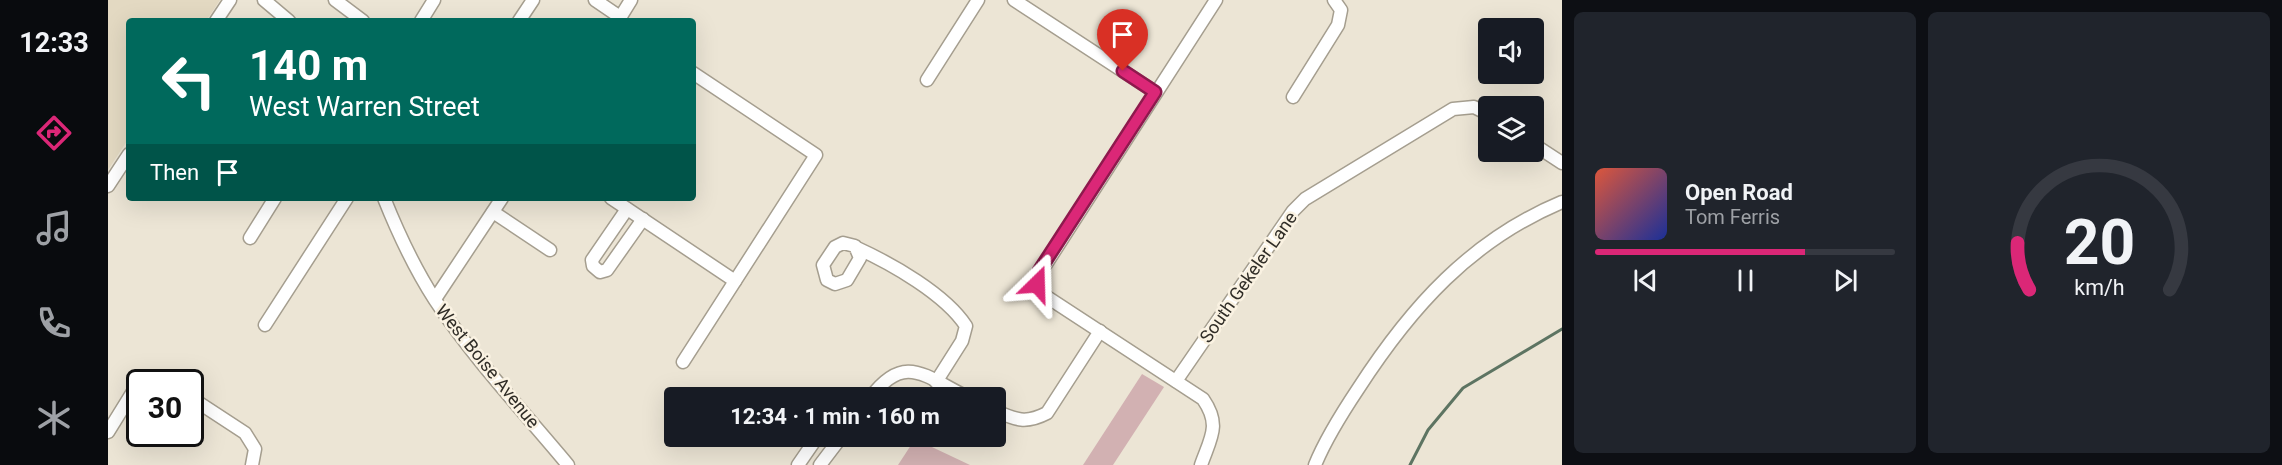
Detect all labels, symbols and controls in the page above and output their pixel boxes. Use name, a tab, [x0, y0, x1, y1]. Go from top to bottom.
pin	[1097, 9, 1148, 71]
icon: arrive	[1106, 18, 1139, 51]
map controls	[1478, 18, 1544, 162]
button: sound	[1478, 18, 1544, 84]
text: 12:33	[19, 27, 89, 59]
text: 140 m	[249, 41, 368, 90]
icon: left	[150, 42, 228, 120]
text: West Warren Street	[249, 91, 480, 123]
button: layers	[1478, 96, 1544, 162]
icon: directions	[33, 112, 75, 154]
icon: arrive	[211, 156, 244, 189]
text: Then	[150, 160, 199, 185]
text: Open Road	[1685, 180, 1793, 205]
text: Tom Ferris	[1685, 205, 1780, 229]
text: 20	[2063, 206, 2135, 279]
icon: music	[33, 207, 75, 249]
street label: South Gekeler Lane	[1195, 208, 1301, 346]
position arrow	[1005, 252, 1069, 316]
icon: previous	[1629, 264, 1662, 297]
icon: pause	[1729, 264, 1762, 297]
icon: next	[1829, 264, 1862, 297]
text: km/h	[2074, 275, 2124, 300]
street label: West Boise Avenue	[432, 300, 544, 432]
icon: phone	[33, 302, 75, 344]
speed limit sign: 30	[126, 369, 204, 447]
icon: climate	[33, 397, 75, 439]
text: 12:34 · 1 min · 160 m	[730, 404, 940, 429]

